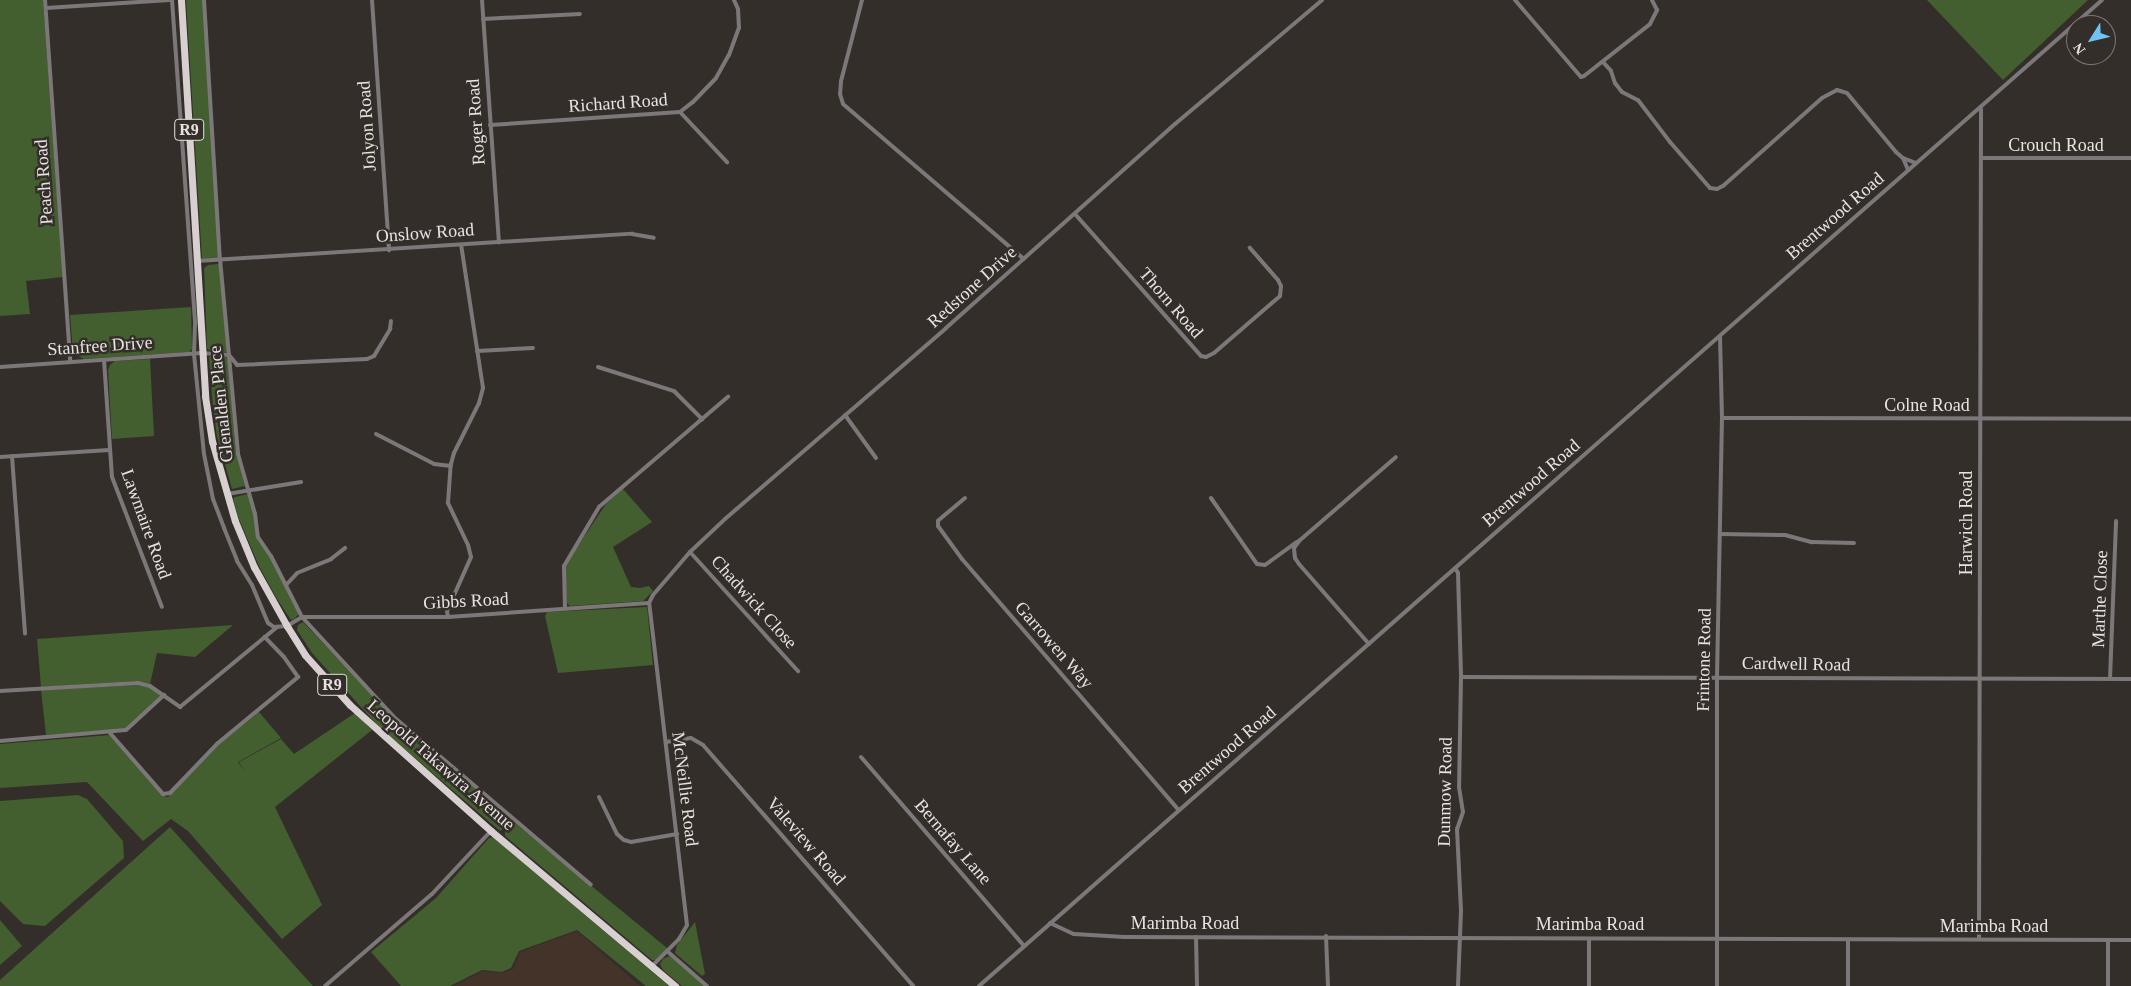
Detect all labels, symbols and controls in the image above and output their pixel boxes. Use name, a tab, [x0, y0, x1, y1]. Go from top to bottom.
north arrow	[2066, 15, 2116, 65]
text: N	[2070, 40, 2088, 57]
street label: Roger Road	[462, 78, 490, 166]
street label: Jolyon Road	[353, 80, 381, 172]
street label: Richard Road	[568, 89, 668, 117]
road number: R9	[174, 116, 204, 144]
street label: Crouch Road	[2008, 134, 2104, 156]
street label: Peach Road	[30, 139, 58, 225]
street label: Brentwood Road	[1782, 168, 1888, 264]
street label: Onslow Road	[375, 219, 475, 247]
street label: Redstone Drive	[923, 241, 1021, 333]
street label: Thorn Road	[1134, 263, 1208, 343]
street label: Stanfree Drive	[47, 332, 153, 360]
street label: Glenalden Place	[204, 344, 238, 464]
street label: Colne Road	[1884, 394, 1970, 416]
street label: Brentwood Road	[1478, 435, 1584, 531]
street label: Lawmaire Road	[116, 466, 176, 582]
street label: Harwich Road	[1955, 471, 1977, 575]
street label: Marthe Close	[2088, 550, 2112, 648]
street label: Chadwick Close	[706, 551, 802, 653]
street label: Gibbs Road	[423, 588, 509, 614]
street label: Garrowen Way	[1010, 597, 1098, 693]
street label: Frintone Road	[1692, 608, 1716, 712]
street label: Cardwell Road	[1742, 652, 1850, 676]
road number: R9	[317, 672, 347, 698]
street label: Leopold Takawira Avenue	[362, 694, 520, 836]
street label: Brentwood Road	[1174, 702, 1280, 798]
street label: McNeillie Road	[667, 730, 703, 848]
street label: Dunmow Road	[1433, 737, 1457, 847]
street label: Valeview Road	[762, 793, 850, 889]
street label: Bernafay Lane	[910, 795, 996, 889]
street label: Marimba Road	[1131, 912, 1239, 934]
street label: Marimba Road	[1536, 913, 1644, 935]
street label: Marimba Road	[1940, 915, 2048, 937]

